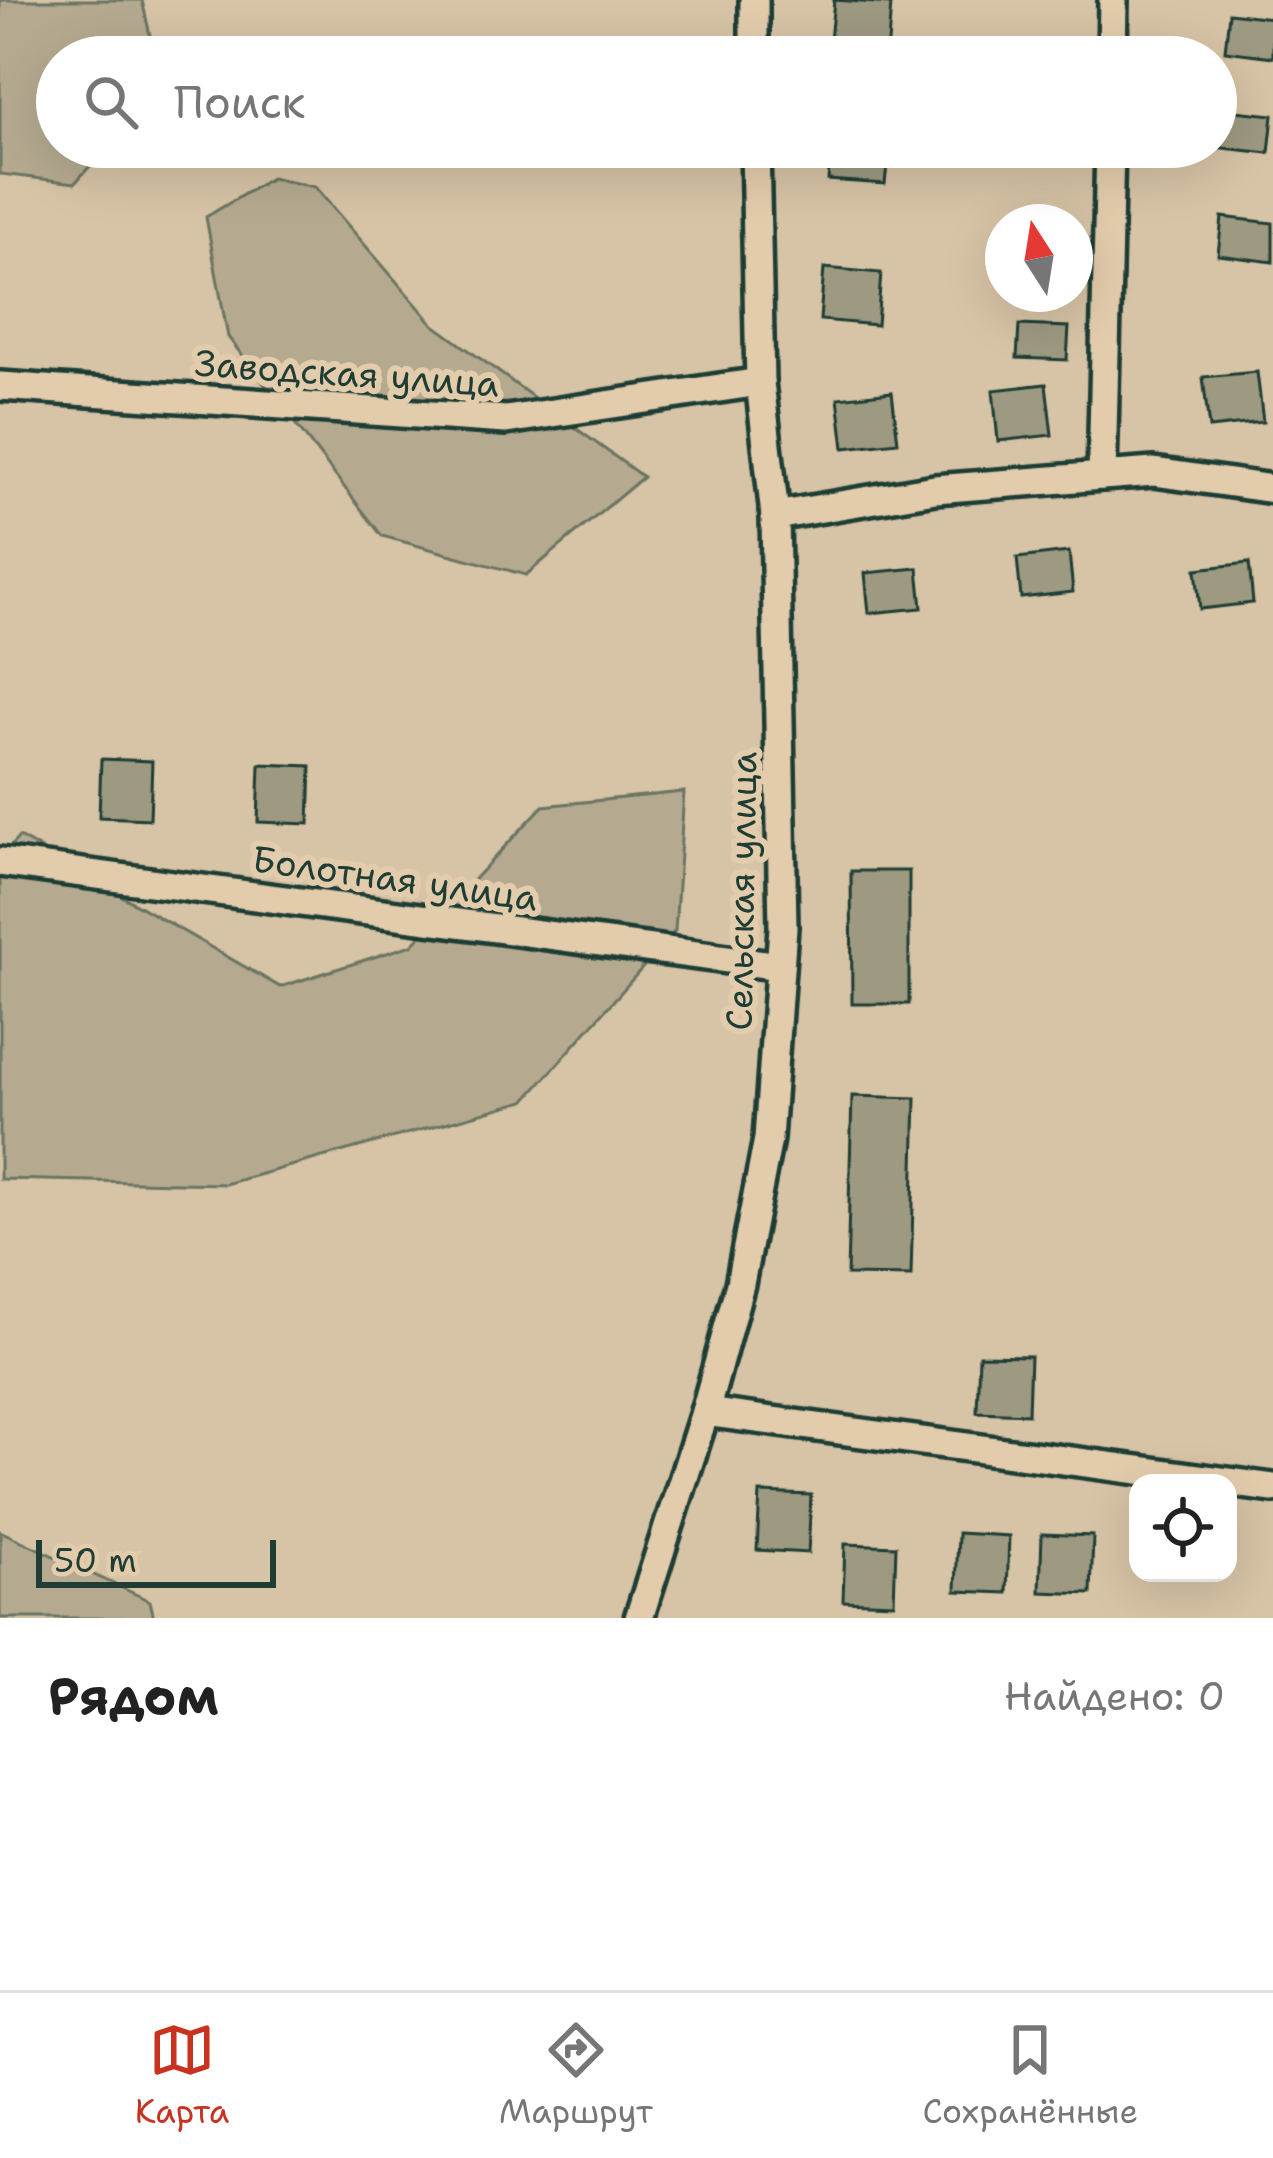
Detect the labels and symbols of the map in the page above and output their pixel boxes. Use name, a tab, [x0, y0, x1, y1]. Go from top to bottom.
north arrow	[985, 204, 1093, 312]
street label: Заводская улица	[193, 338, 501, 409]
street label: Сельская улица	[715, 751, 768, 1031]
street label: Болотная улица	[249, 834, 541, 923]
scale bar	[36, 1534, 276, 1587]

